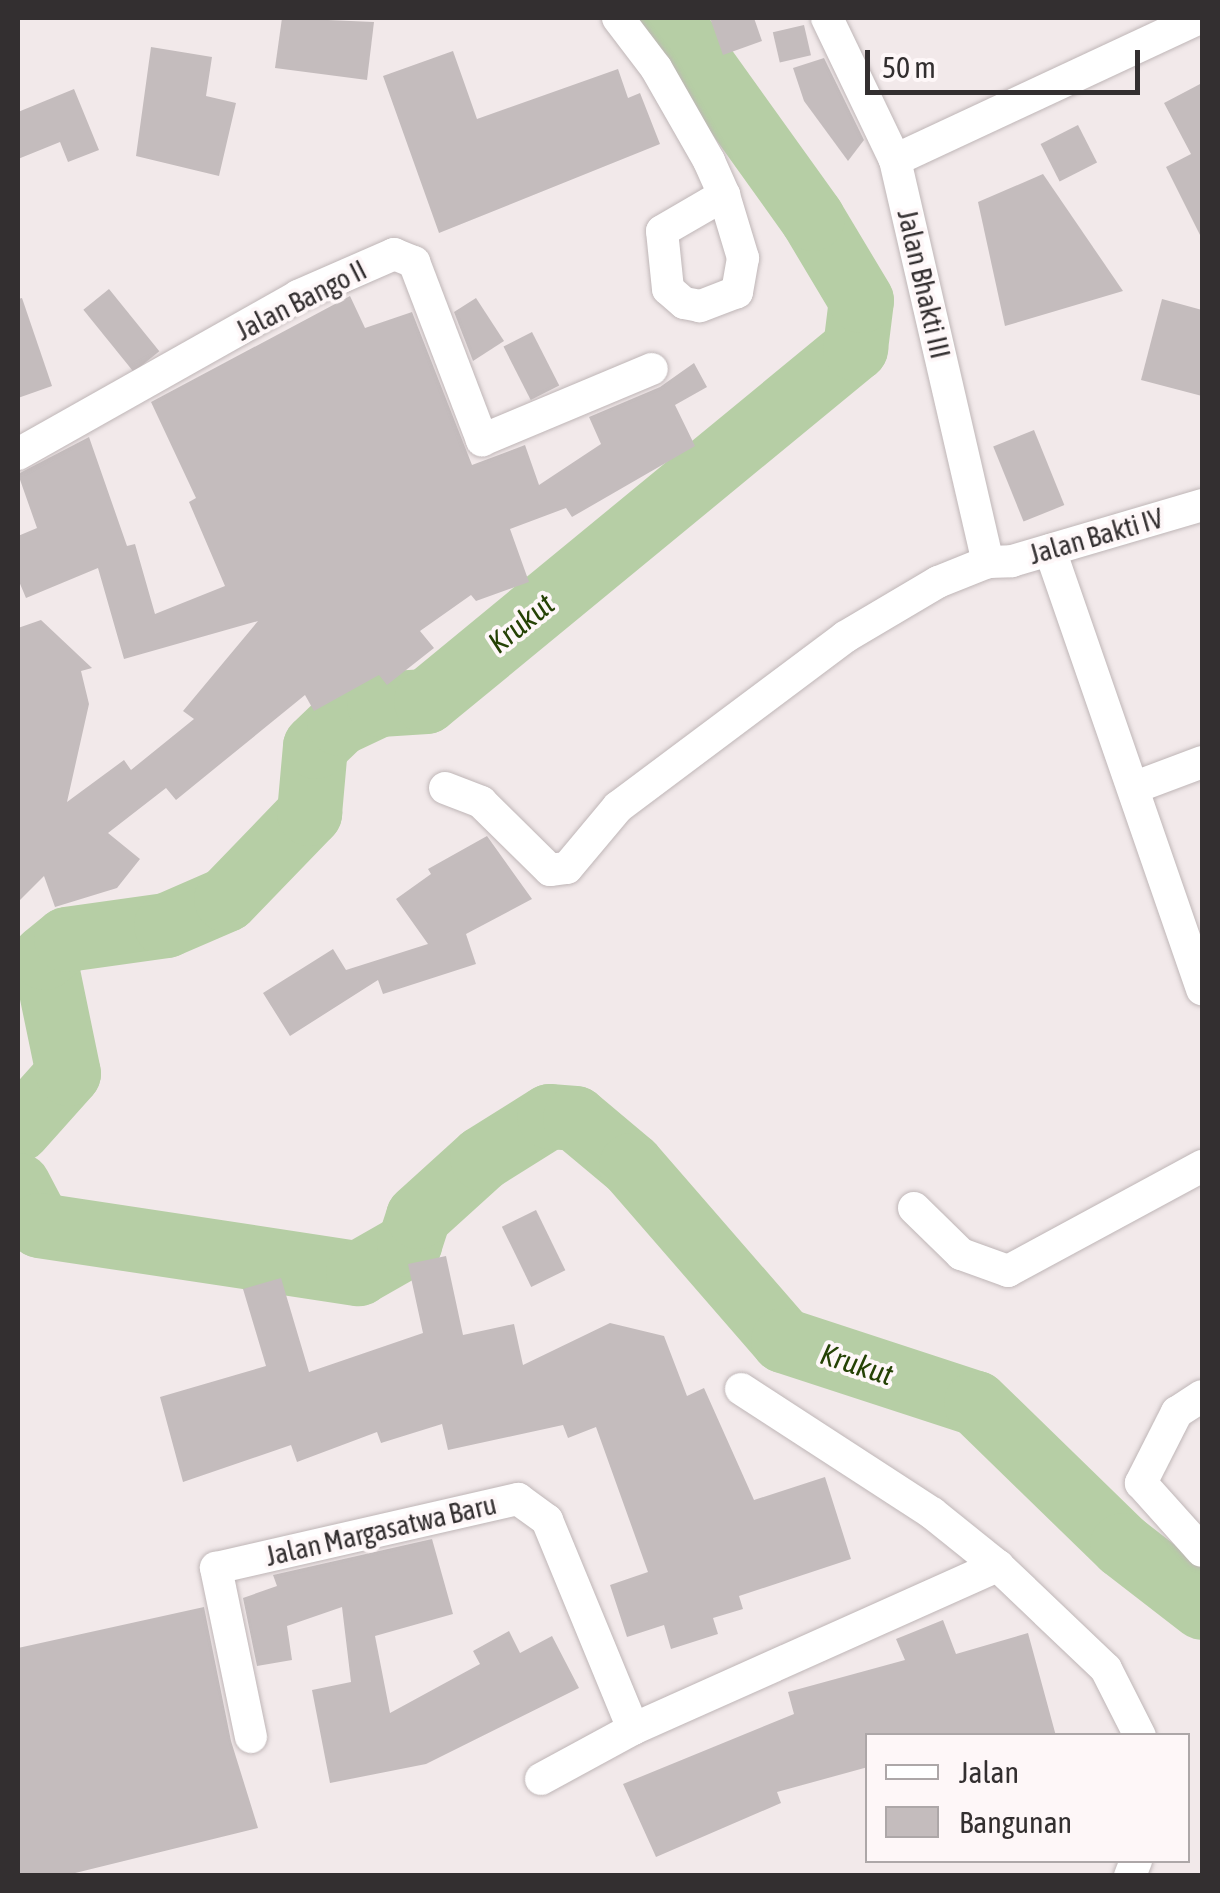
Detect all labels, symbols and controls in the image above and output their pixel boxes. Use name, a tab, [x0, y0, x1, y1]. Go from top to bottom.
scale bar	[870, 30, 1145, 92]
text: 50 m	[882, 50, 936, 84]
street label: Jalan Bhakti III	[891, 206, 957, 362]
street label: Jalan Bango II	[230, 253, 372, 347]
street label: Jalan Bakti IV	[1025, 501, 1167, 571]
water label: Krukut	[481, 586, 561, 660]
water label: Krukut	[816, 1335, 898, 1393]
street label: Jalan Margasatwa Baru	[262, 1487, 500, 1573]
legend	[865, 1733, 1190, 1863]
text: Jalan	[959, 1755, 1019, 1789]
text: Bangunan	[959, 1805, 1072, 1839]

